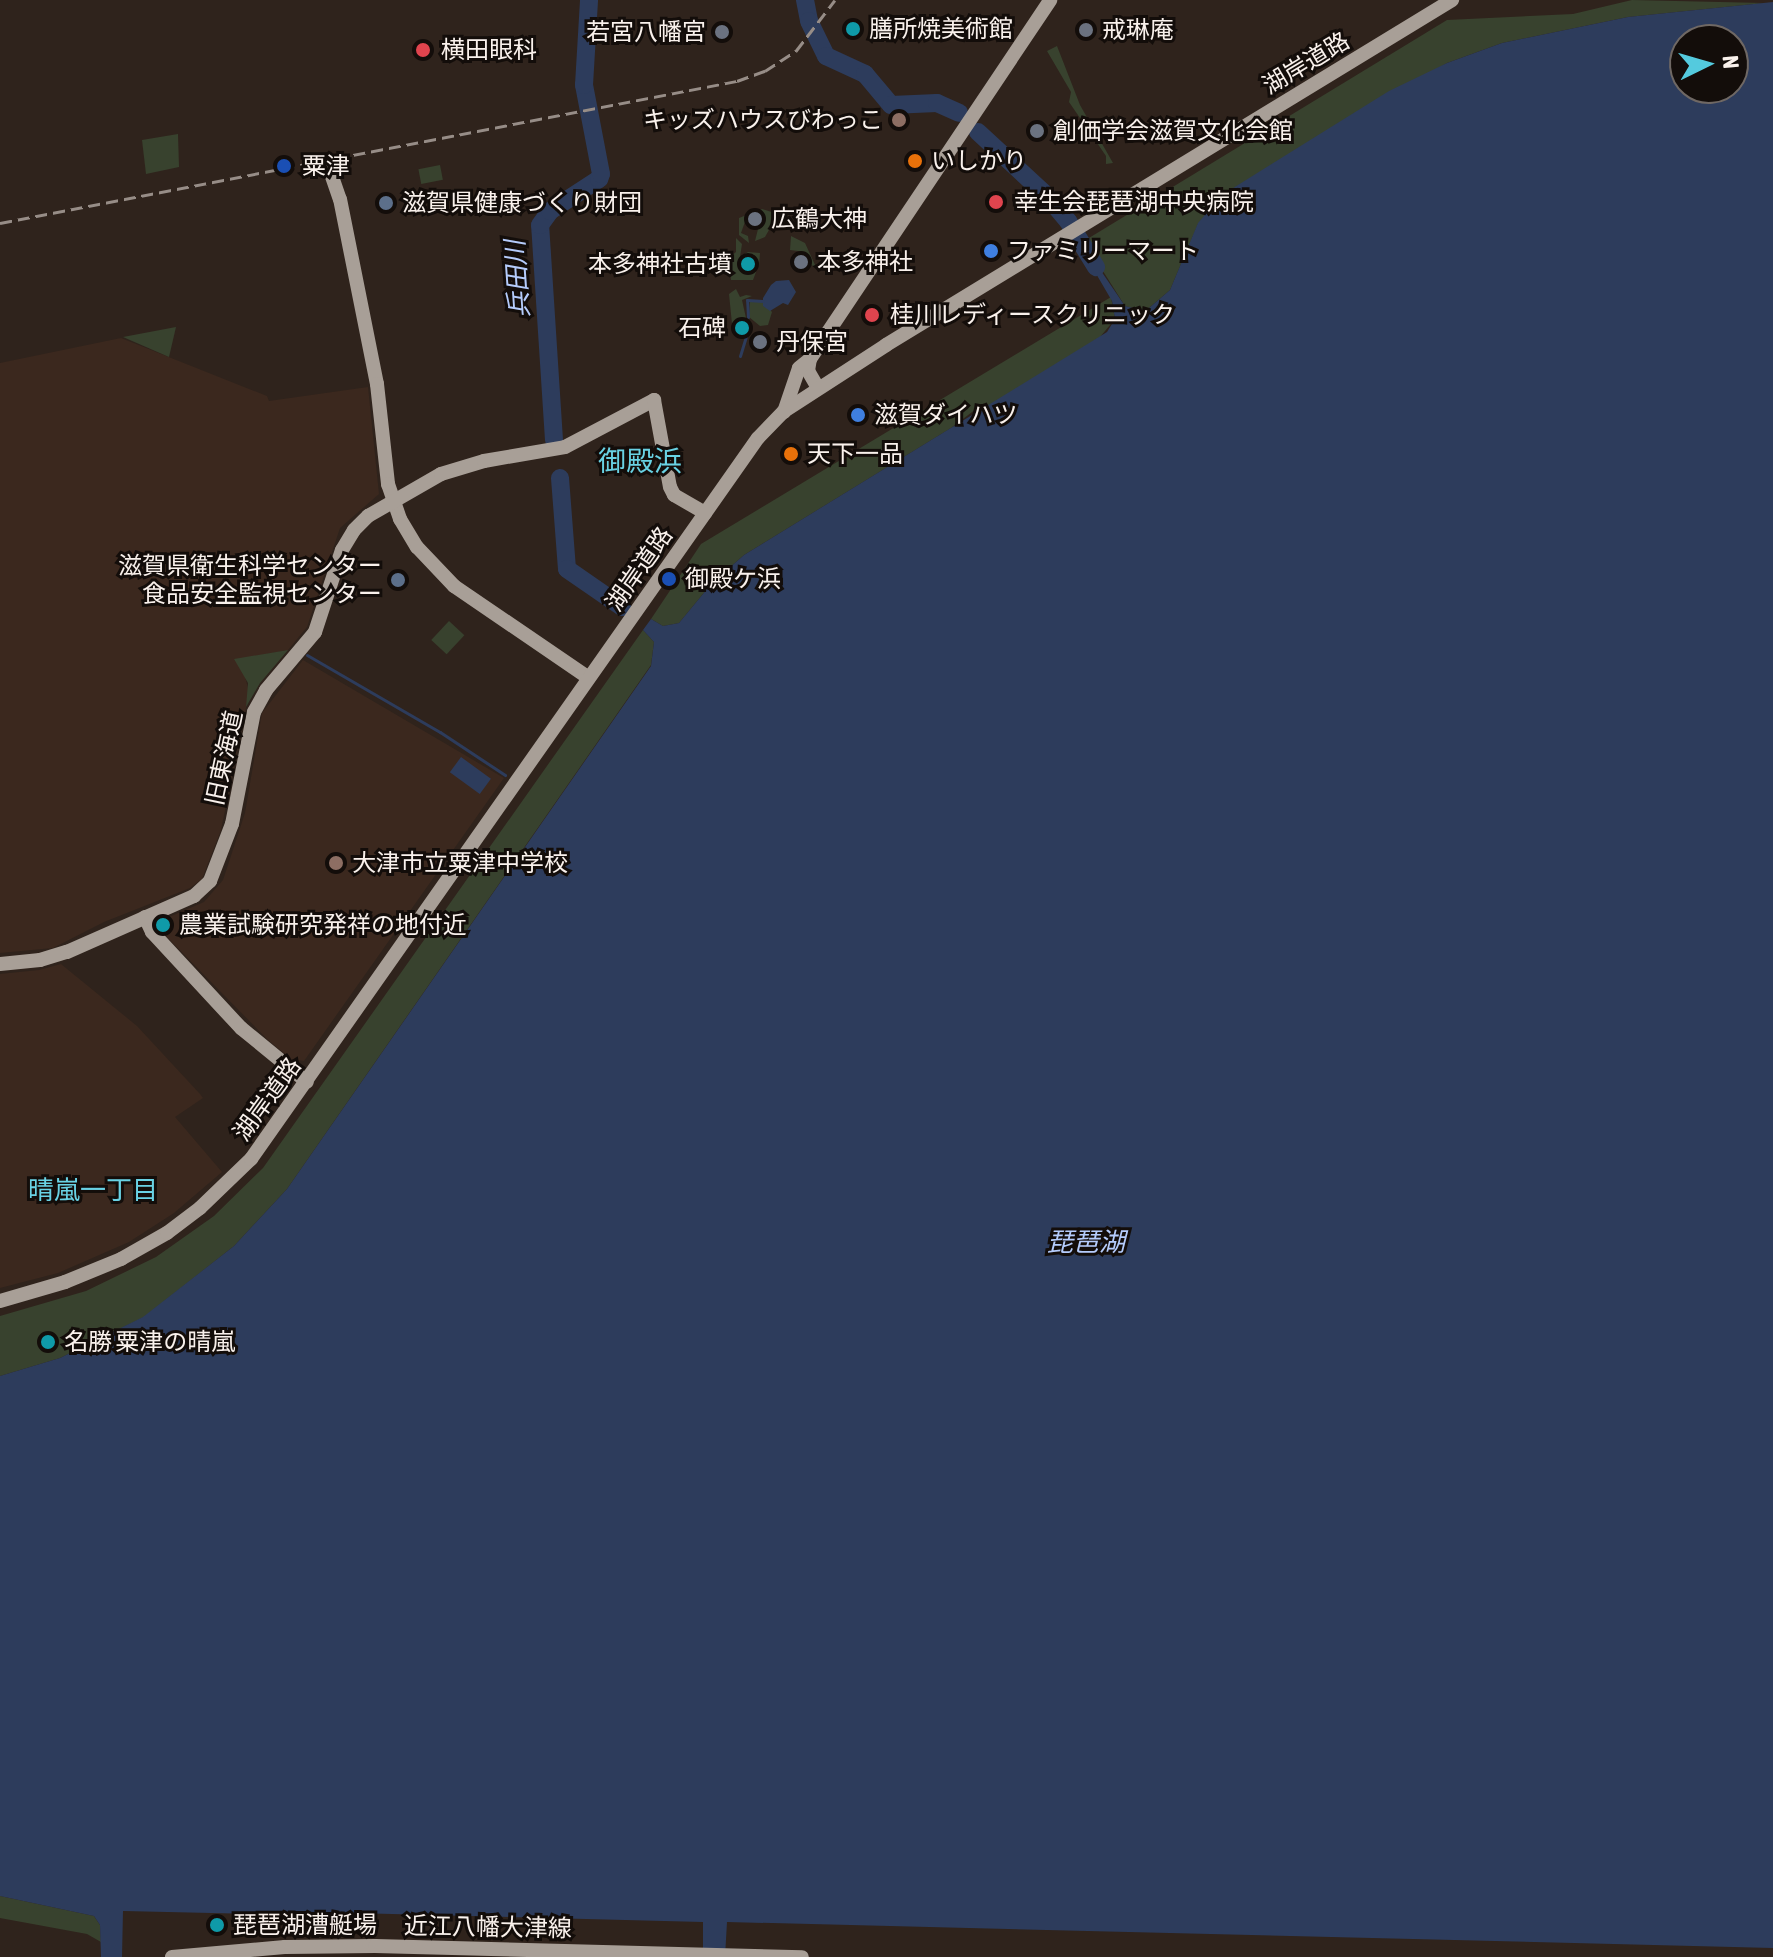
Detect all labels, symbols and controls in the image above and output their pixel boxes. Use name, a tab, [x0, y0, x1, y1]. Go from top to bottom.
place label: 膳所焼美術館	[869, 15, 1013, 43]
place label: 戒琳庵	[1102, 16, 1174, 44]
place label: 若宮八幡宮	[586, 18, 706, 46]
marker: 膳所焼美術館	[844, 20, 862, 38]
marker: 戒琳庵	[1077, 21, 1095, 39]
marker: 若宮八幡宮	[713, 23, 731, 41]
north arrow	[1669, 24, 1749, 104]
street label: 湖岸道路	[1257, 26, 1355, 100]
place label: 横田眼科	[441, 36, 537, 64]
marker: 横田眼科	[412, 39, 434, 61]
text: N	[1717, 54, 1744, 70]
place label: キッズハウスびわっこ	[643, 106, 883, 134]
marker: キッズハウスびわっこ	[890, 111, 908, 129]
place label: 創価学会滋賀文化会館	[1053, 117, 1293, 145]
marker: 創価学会滋賀文化会館	[1028, 122, 1046, 140]
place label: いしかり	[931, 147, 1027, 175]
place label: 粟津	[302, 152, 350, 180]
marker: いしかり	[906, 152, 924, 170]
marker: 粟津	[273, 155, 295, 177]
place label: 幸生会琵琶湖中央病院	[1014, 188, 1254, 216]
place label: 滋賀県健康づくり財団	[402, 189, 642, 217]
marker: 幸生会琵琶湖中央病院	[985, 191, 1007, 213]
marker: 滋賀県健康づくり財団	[377, 194, 395, 212]
place label: 広鶴大神	[771, 205, 867, 233]
marker: 広鶴大神	[746, 210, 764, 228]
place label: ファミリーマート	[1007, 237, 1199, 265]
water label: 兵田川	[500, 239, 536, 319]
marker: ファミリーマート	[982, 242, 1000, 260]
place label: 本多神社	[817, 248, 913, 276]
place label: 本多神社古墳	[588, 250, 732, 278]
marker: 本多神社	[792, 253, 810, 271]
marker: 本多神社古墳	[739, 255, 757, 273]
place label: 桂川レディースクリニック	[890, 301, 1178, 329]
marker: 桂川レディースクリニック	[861, 304, 883, 326]
place label: 石碑	[678, 314, 726, 342]
marker: 石碑	[733, 319, 751, 337]
place label: 丹保宮	[776, 328, 848, 356]
marker: 丹保宮	[751, 333, 769, 351]
place label: 滋賀ダイハツ	[874, 401, 1018, 429]
marker: 滋賀ダイハツ	[849, 406, 867, 424]
place label: 天下一品	[807, 440, 903, 468]
district label: 御殿浜	[598, 444, 682, 478]
marker: 天下一品	[782, 445, 800, 463]
street label: 湖岸道路	[600, 521, 678, 617]
place label: 滋賀県衛生科学センター 食品安全監視センター	[118, 552, 382, 608]
place label: 御殿ケ浜	[685, 565, 781, 593]
marker: 御殿ケ浜	[660, 570, 678, 588]
marker: 滋賀県衛生科学センター 食品安全監視センター	[389, 571, 407, 589]
street label: 旧東海道	[200, 708, 248, 808]
place label: 大津市立粟津中学校	[352, 849, 568, 877]
marker: 大津市立粟津中学校	[327, 854, 345, 872]
place label: 農業試験研究発祥の地付近	[179, 911, 467, 939]
marker: 農業試験研究発祥の地付近	[154, 916, 172, 934]
street label: 湖岸道路	[227, 1052, 307, 1146]
district label: 晴嵐一丁目	[28, 1175, 158, 1207]
water label: 琵琶湖	[1047, 1227, 1125, 1259]
place label: 名勝 粟津の晴嵐	[64, 1328, 235, 1356]
marker: 名勝 粟津の晴嵐	[39, 1333, 57, 1351]
place label: 琵琶湖漕艇場	[233, 1911, 377, 1939]
street label: 近江八幡大津線	[404, 1911, 572, 1943]
marker: 琵琶湖漕艇場	[208, 1916, 226, 1934]

